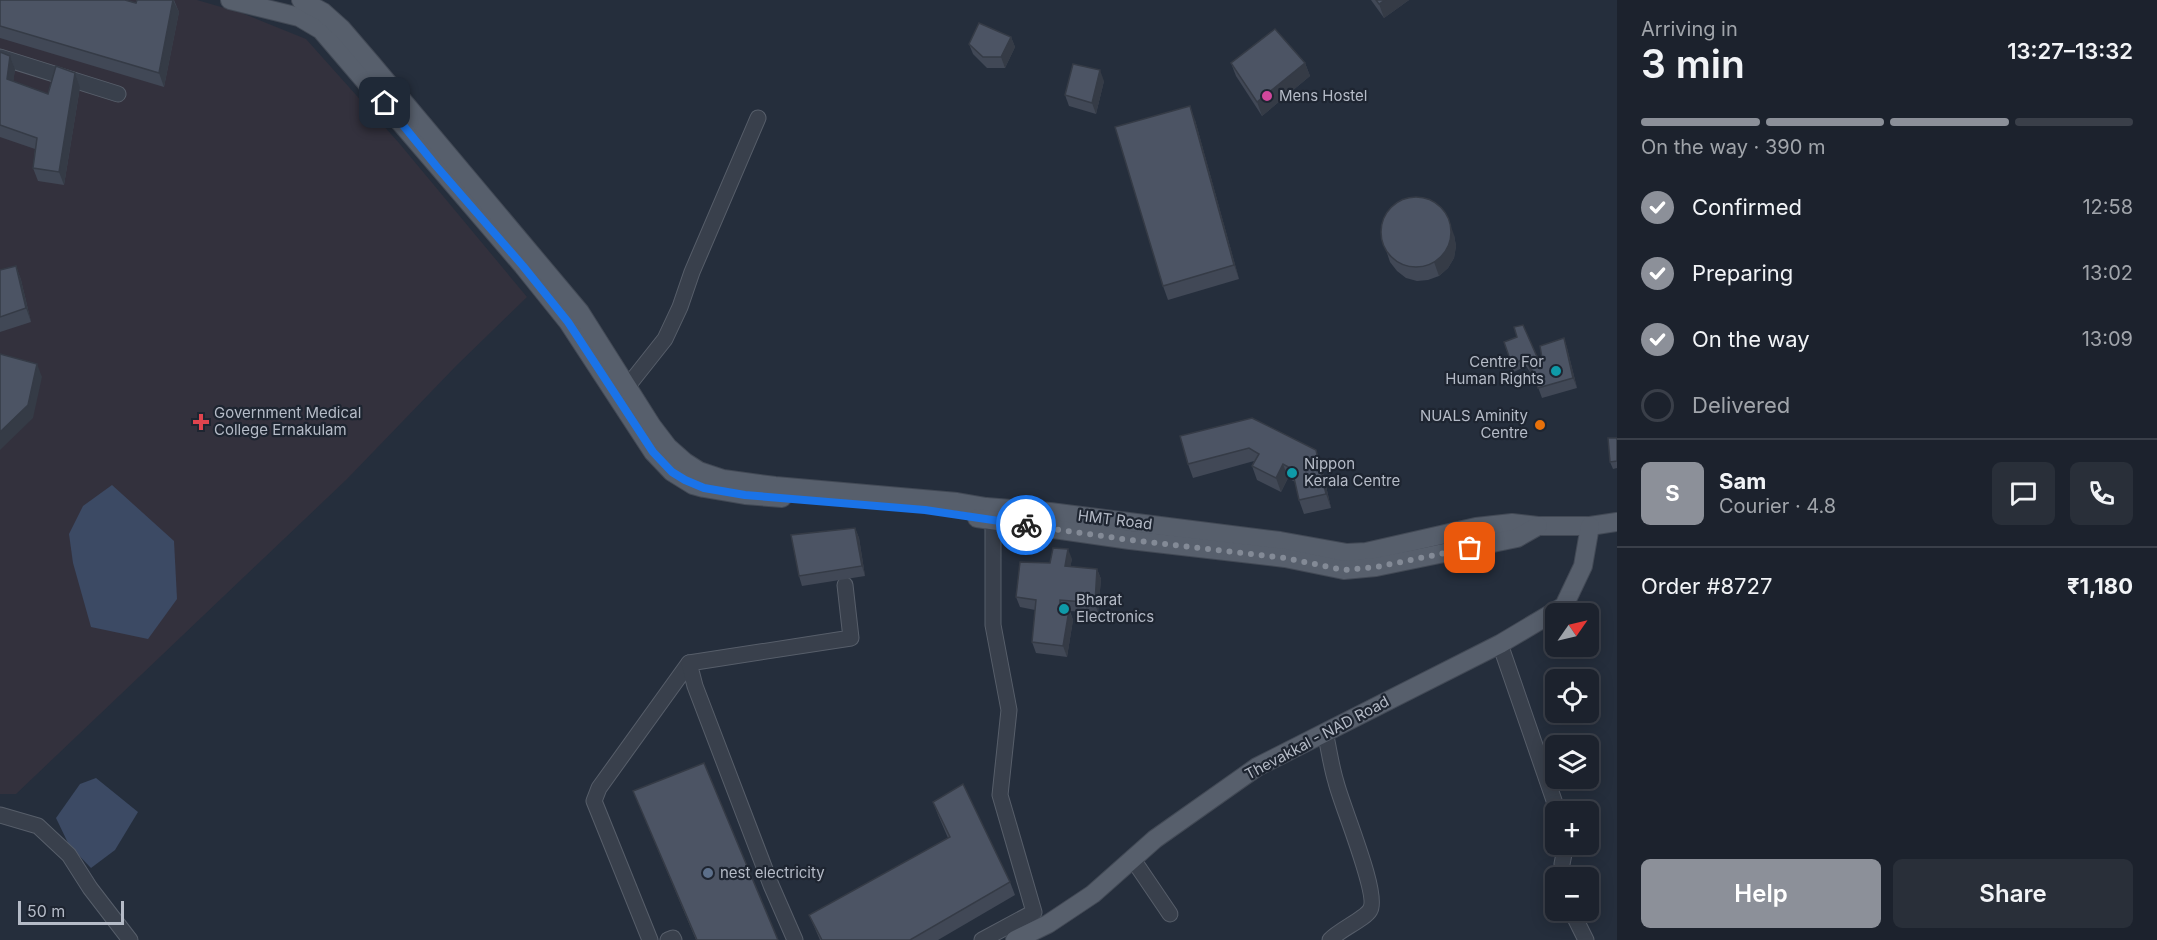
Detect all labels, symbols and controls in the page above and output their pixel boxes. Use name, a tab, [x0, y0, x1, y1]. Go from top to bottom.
text: Arriving in	[1641, 17, 1738, 41]
text: 13:27–13:32	[2007, 38, 2133, 64]
text: 3 min	[1641, 40, 1745, 87]
pin	[359, 77, 410, 128]
icon: home	[368, 86, 401, 119]
place label: Mens Hostel	[1279, 86, 1368, 105]
marker: Mens Hostel	[1260, 89, 1274, 103]
text: On the way · 390 m	[1641, 135, 1825, 159]
icon: check	[1641, 191, 1674, 224]
text: Confirmed	[1692, 194, 1802, 220]
text: 12:58	[2082, 195, 2133, 219]
icon: check	[1641, 257, 1674, 290]
text: Preparing	[1692, 260, 1793, 286]
text: 13:02	[2082, 261, 2133, 285]
icon: check	[1641, 323, 1674, 356]
text: On the way	[1692, 326, 1810, 352]
text: 13:09	[2082, 327, 2133, 351]
place label: Centre For Human Rights	[1445, 352, 1544, 388]
marker: Centre For Human Rights	[1549, 364, 1563, 378]
text: Delivered	[1692, 392, 1790, 418]
place label: Government Medical College Ernakulam	[214, 403, 361, 439]
place label: NUALS Aminity Centre	[1420, 406, 1529, 442]
marker: Government Medical College Ernakulam	[192, 413, 210, 431]
marker: NUALS Aminity Centre	[1533, 418, 1547, 432]
place label: Nippon Kerala Centre	[1304, 454, 1400, 490]
button: chat	[1992, 462, 2055, 525]
button: phone	[2070, 462, 2133, 525]
marker: Nippon Kerala Centre	[1285, 466, 1299, 480]
text: Sam	[1719, 468, 1766, 494]
text: S	[1665, 480, 1680, 506]
text: Courier · 4.8	[1719, 494, 1836, 518]
courier	[996, 495, 1056, 555]
street label: HMT Road	[1077, 506, 1153, 533]
icon: bike	[1010, 509, 1043, 542]
pin	[1444, 522, 1495, 573]
icon: bag	[1453, 531, 1486, 564]
text: Order #8727	[1641, 573, 1772, 599]
text: ₹1,180	[2067, 573, 2133, 599]
place label: Bharat Electronics	[1076, 590, 1154, 626]
marker: Bharat Electronics	[1057, 602, 1071, 616]
north arrow	[1545, 603, 1599, 657]
map controls	[1545, 603, 1599, 921]
button: locate	[1545, 669, 1599, 723]
street label: Thevakkal - NAD Road	[1241, 691, 1392, 784]
button: layers	[1545, 735, 1599, 789]
button: +	[1545, 801, 1599, 855]
button: Help	[1641, 859, 1881, 928]
button: Share	[1893, 859, 2133, 928]
place label: nest electricity	[720, 863, 825, 882]
marker: nest electricity	[701, 866, 715, 880]
button: −	[1545, 867, 1599, 921]
scale bar	[18, 898, 124, 926]
text: 50 m	[27, 901, 65, 921]

